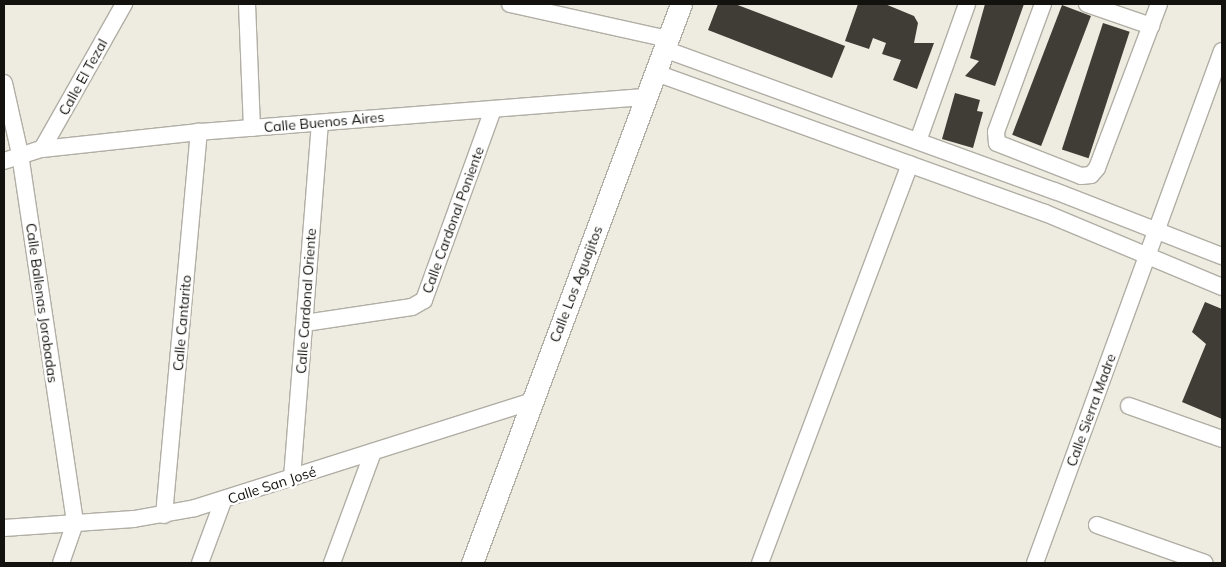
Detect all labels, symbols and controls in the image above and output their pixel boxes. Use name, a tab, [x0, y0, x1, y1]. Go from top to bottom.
street label: Calle El Tezal	[55, 36, 111, 118]
street label: Calle Buenos Aires	[263, 108, 385, 136]
street label: Calle Cardonal Poniente	[419, 144, 487, 296]
street label: Calle Ballenas Jorobadas	[22, 222, 62, 384]
street label: Calle Los Aguajitos	[546, 223, 606, 345]
street label: Calle Cardonal Oriente	[293, 228, 319, 374]
street label: Calle Cantarito	[169, 274, 195, 372]
street label: Calle Sierra Madre	[1063, 351, 1119, 469]
street label: Calle San José	[226, 463, 318, 507]

